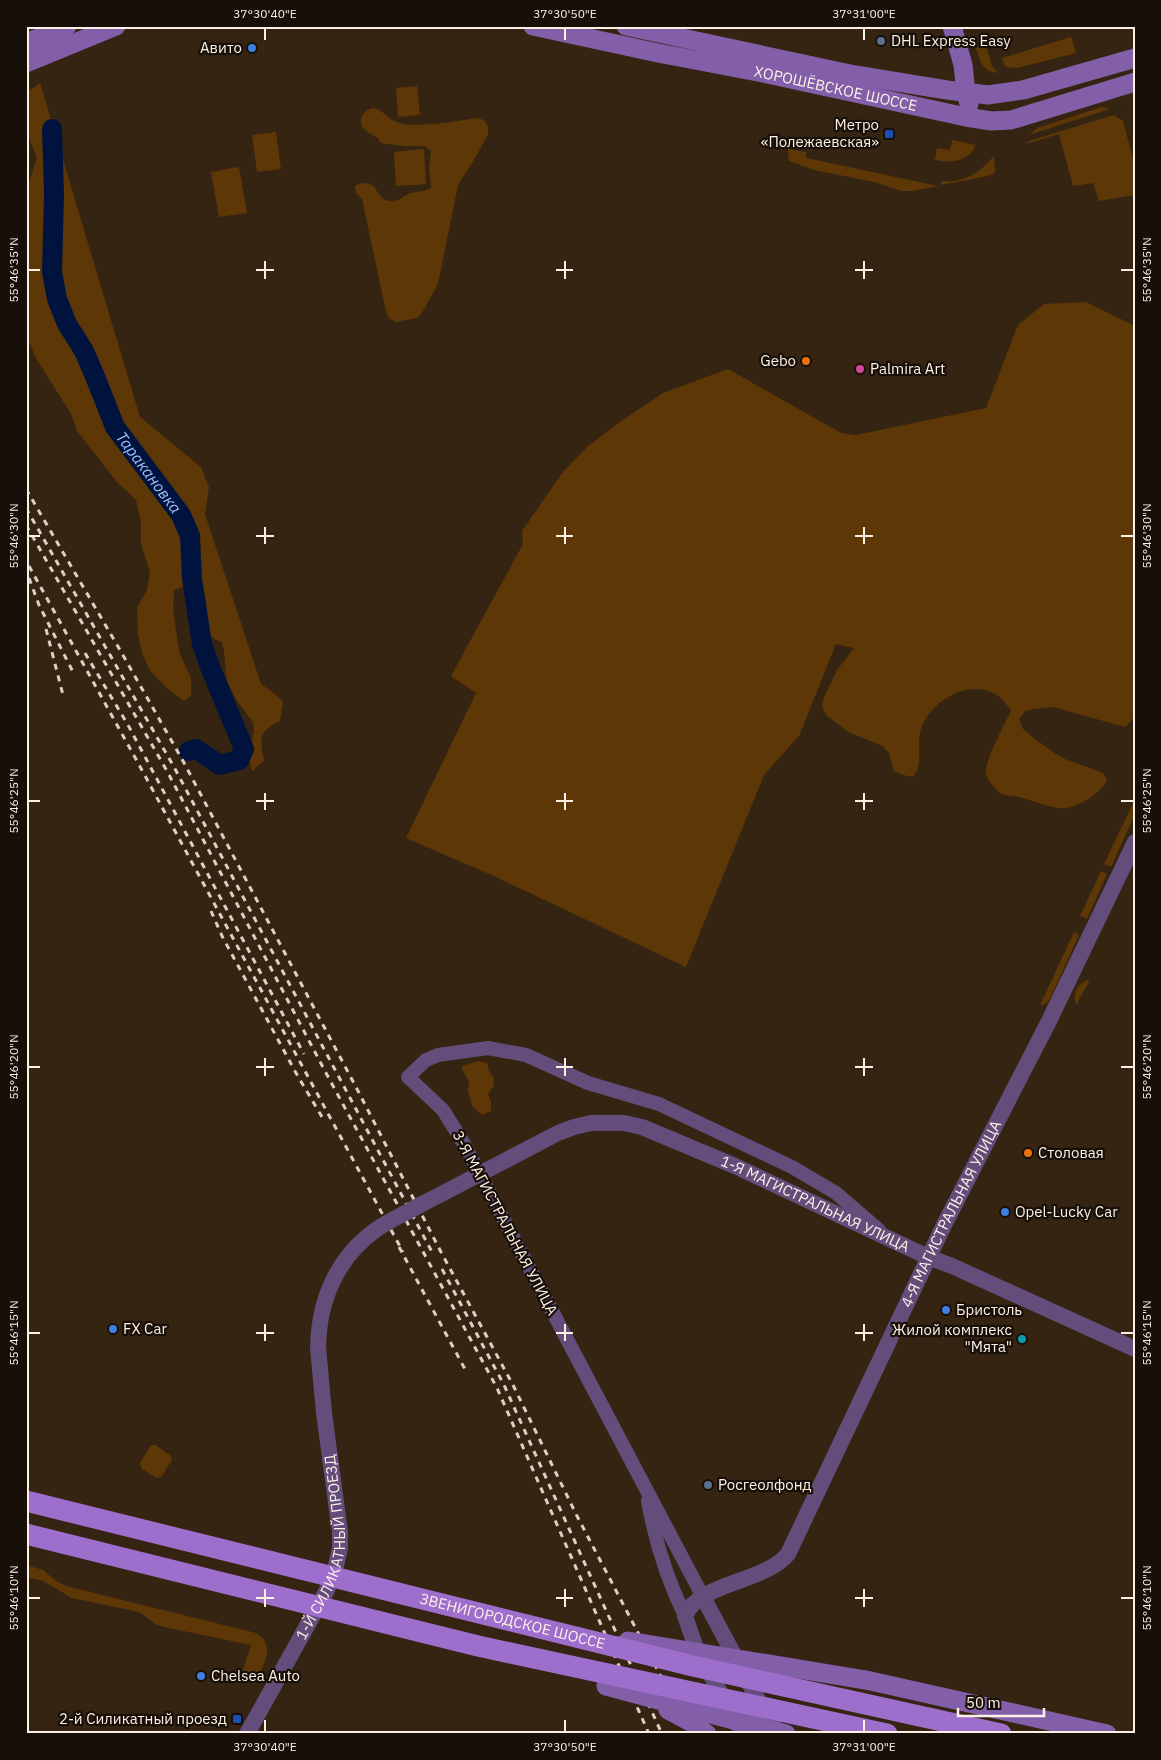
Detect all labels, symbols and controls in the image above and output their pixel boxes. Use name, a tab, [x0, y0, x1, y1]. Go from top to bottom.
text: 37°30'40"E	[233, 6, 297, 21]
text: 37°30'50"E	[533, 6, 597, 21]
text: 37°31'00"E	[832, 6, 896, 21]
place label: DHL Express Easy	[891, 31, 1011, 50]
marker: DHL Express Easy	[875, 35, 887, 47]
place label: Авито	[200, 38, 242, 57]
marker: Авито	[246, 42, 258, 54]
street label: ХОРОШЁВСКОЕ ШОССЕ	[753, 62, 919, 115]
place label: Метро «Полежаевская»	[761, 115, 879, 151]
marker: Метро «Полежаевская»	[883, 128, 895, 140]
text: 55°46'35"N	[6, 237, 21, 303]
text: 55°46'35"N	[1139, 237, 1154, 303]
place label: Gebo	[760, 351, 796, 370]
marker: Gebo	[800, 355, 812, 367]
place label: Palmira Art	[870, 359, 945, 378]
marker: Palmira Art	[854, 363, 866, 375]
water label: Таракановка	[112, 427, 186, 517]
text: 55°46'30"N	[6, 503, 21, 569]
text: 55°46'30"N	[1139, 503, 1154, 569]
text: 55°46'25"N	[6, 768, 21, 834]
text: 55°46'25"N	[1139, 768, 1154, 834]
text: 55°46'20"N	[6, 1034, 21, 1100]
text: 55°46'20"N	[1139, 1034, 1154, 1100]
street label: 4-Я МАГИСТРАЛЬНАЯ УЛИЦА	[896, 1116, 1005, 1310]
street label: 3-Я МАГИСТРАЛЬНАЯ УЛИЦА	[449, 1127, 562, 1319]
place label: Столовая	[1038, 1143, 1104, 1162]
marker: Столовая	[1022, 1147, 1034, 1159]
street label: 1-Я МАГИСТРАЛЬНАЯ УЛИЦА	[718, 1151, 913, 1256]
place label: Opel-Lucky Car	[1015, 1202, 1118, 1221]
marker: Opel-Lucky Car	[999, 1206, 1011, 1218]
text: 55°46'15"N	[6, 1300, 21, 1366]
place label: Бристоль	[956, 1300, 1022, 1319]
text: 55°46'15"N	[1139, 1300, 1154, 1366]
marker: Бристоль	[940, 1304, 952, 1316]
place label: FX Car	[123, 1319, 167, 1338]
place label: Жилой комплекс "Мята"	[892, 1320, 1012, 1356]
marker: FX Car	[107, 1323, 119, 1335]
marker: Жилой комплекс "Мята"	[1016, 1333, 1028, 1345]
street label: 1-Й СИЛИКАТНЫЙ ПРОЕЗД	[291, 1453, 349, 1643]
place label: Росгеолфонд	[718, 1475, 812, 1494]
marker: Росгеолфонд	[702, 1479, 714, 1491]
text: 55°46'10"N	[6, 1565, 21, 1631]
text: 55°46'10"N	[1139, 1565, 1154, 1631]
street label: ЗВЕНИГОРОДСКОЕ ШОССЕ	[418, 1589, 607, 1653]
place label: Chelsea Auto	[211, 1666, 300, 1685]
marker: Chelsea Auto	[195, 1670, 207, 1682]
scale bar	[958, 1685, 1045, 1717]
text: 50 m	[966, 1693, 1001, 1712]
place label: 2-й Силикатный проезд	[59, 1709, 227, 1728]
marker: 2-й Силикатный проезд	[231, 1713, 243, 1725]
text: 37°30'40"E	[233, 1739, 297, 1754]
text: 37°30'50"E	[533, 1739, 597, 1754]
text: 37°31'00"E	[832, 1739, 896, 1754]

